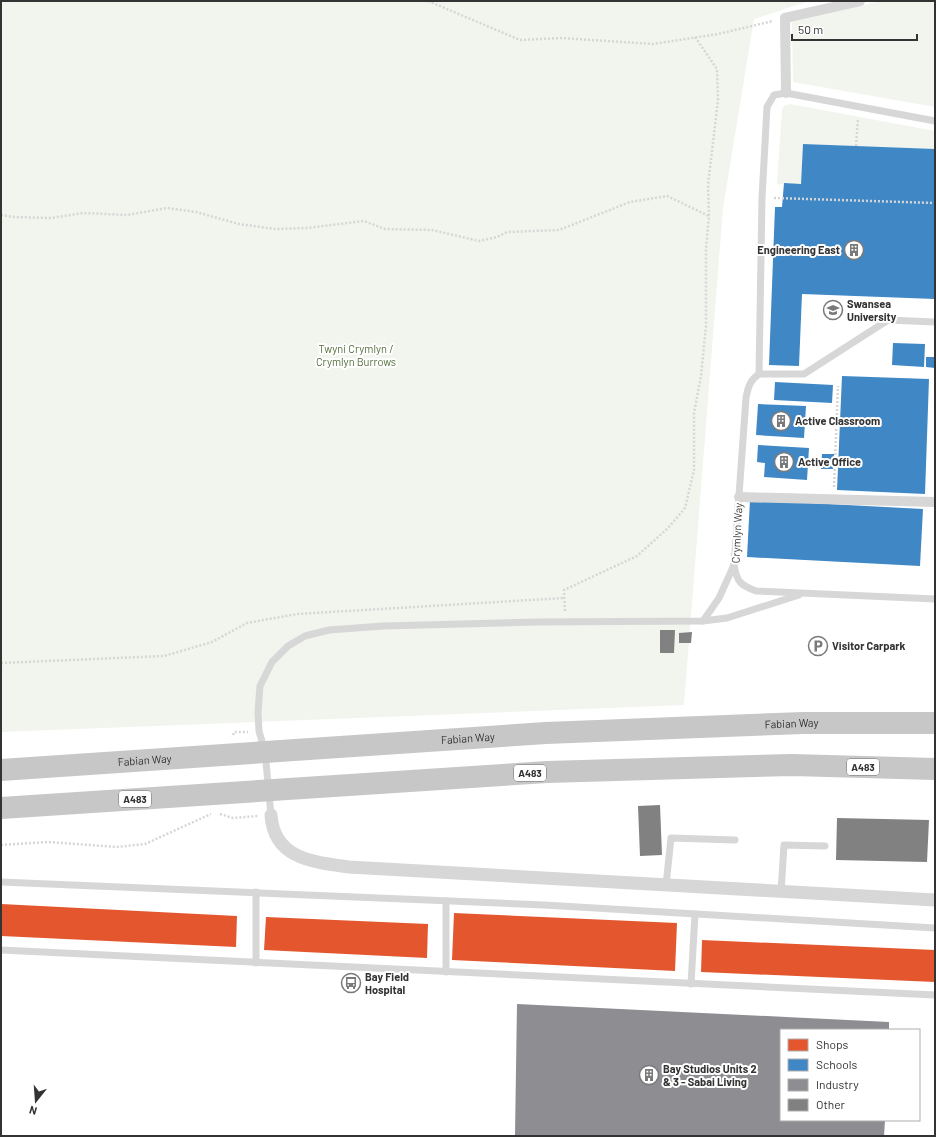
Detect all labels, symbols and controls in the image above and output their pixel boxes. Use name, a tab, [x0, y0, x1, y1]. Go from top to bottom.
scale bar	[792, 16, 917, 42]
text: 50 m	[798, 22, 823, 36]
building icon: Engineering East	[843, 239, 865, 261]
place label: Engineering East	[757, 243, 840, 256]
place label: Swansea University	[847, 297, 897, 323]
school or university icon: Swansea University	[822, 299, 844, 321]
park label: Twyni Crymlyn / Crymlyn Burrows	[316, 342, 396, 368]
building icon: Active Classroom	[770, 410, 792, 432]
place label: Active Classroom	[795, 414, 880, 427]
building icon: Active Office	[773, 451, 795, 473]
place label: Active Office	[798, 455, 861, 468]
street label: Crymlyn Way	[728, 502, 745, 564]
parking icon: Visitor Carpark	[807, 635, 829, 657]
place label: Visitor Carpark	[832, 639, 906, 652]
street label: Fabian Way	[764, 716, 819, 730]
street label: Fabian Way	[441, 729, 495, 746]
street label: Fabian Way	[117, 751, 172, 768]
road number: A483	[847, 759, 879, 775]
road number: A483	[514, 765, 546, 781]
road number: A483	[119, 791, 151, 807]
place label: Bay Field Hospital	[365, 970, 409, 996]
bus stop icon: Bay Field Hospital	[340, 972, 362, 994]
legend	[780, 1029, 920, 1121]
text: Shops	[816, 1037, 849, 1051]
text: Schools	[816, 1057, 857, 1071]
place label: Bay Studios Units 2 & 3 - Sabai Living	[663, 1062, 757, 1088]
building icon: Bay Studios Units 2 & 3 - Sabai Living	[638, 1064, 660, 1086]
text: Industry	[816, 1077, 859, 1091]
north arrow	[16, 1081, 56, 1121]
text: Other	[816, 1097, 846, 1111]
text: N	[28, 1104, 38, 1118]

